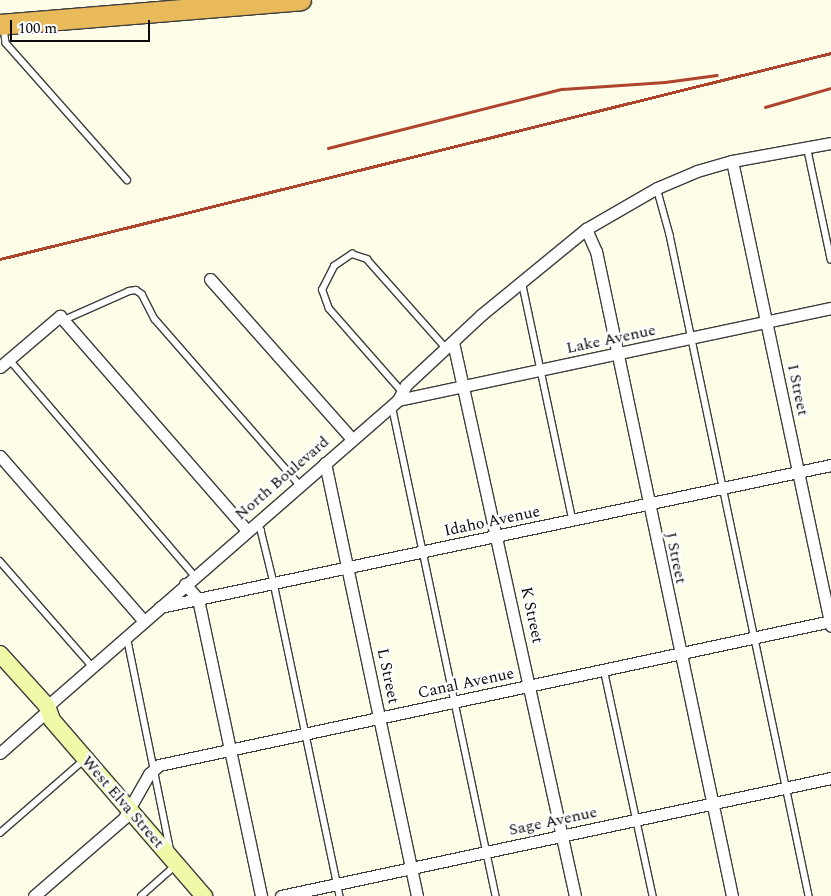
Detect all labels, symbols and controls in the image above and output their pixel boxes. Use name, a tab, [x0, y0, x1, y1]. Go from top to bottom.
scale bar	[12, 10, 152, 42]
text: 100 m	[18, 17, 57, 40]
street label: Lake Avenue	[564, 320, 658, 358]
street label: I Street	[783, 362, 813, 418]
street label: North Boulevard	[231, 432, 333, 524]
street label: Idaho Avenue	[442, 501, 542, 541]
street label: J Street	[661, 530, 691, 586]
street label: K Street	[517, 585, 547, 645]
street label: L Street	[373, 647, 403, 705]
street label: Canal Avenue	[416, 663, 516, 703]
street label: West Elva Street	[78, 752, 168, 852]
street label: Sage Avenue	[507, 802, 599, 840]

